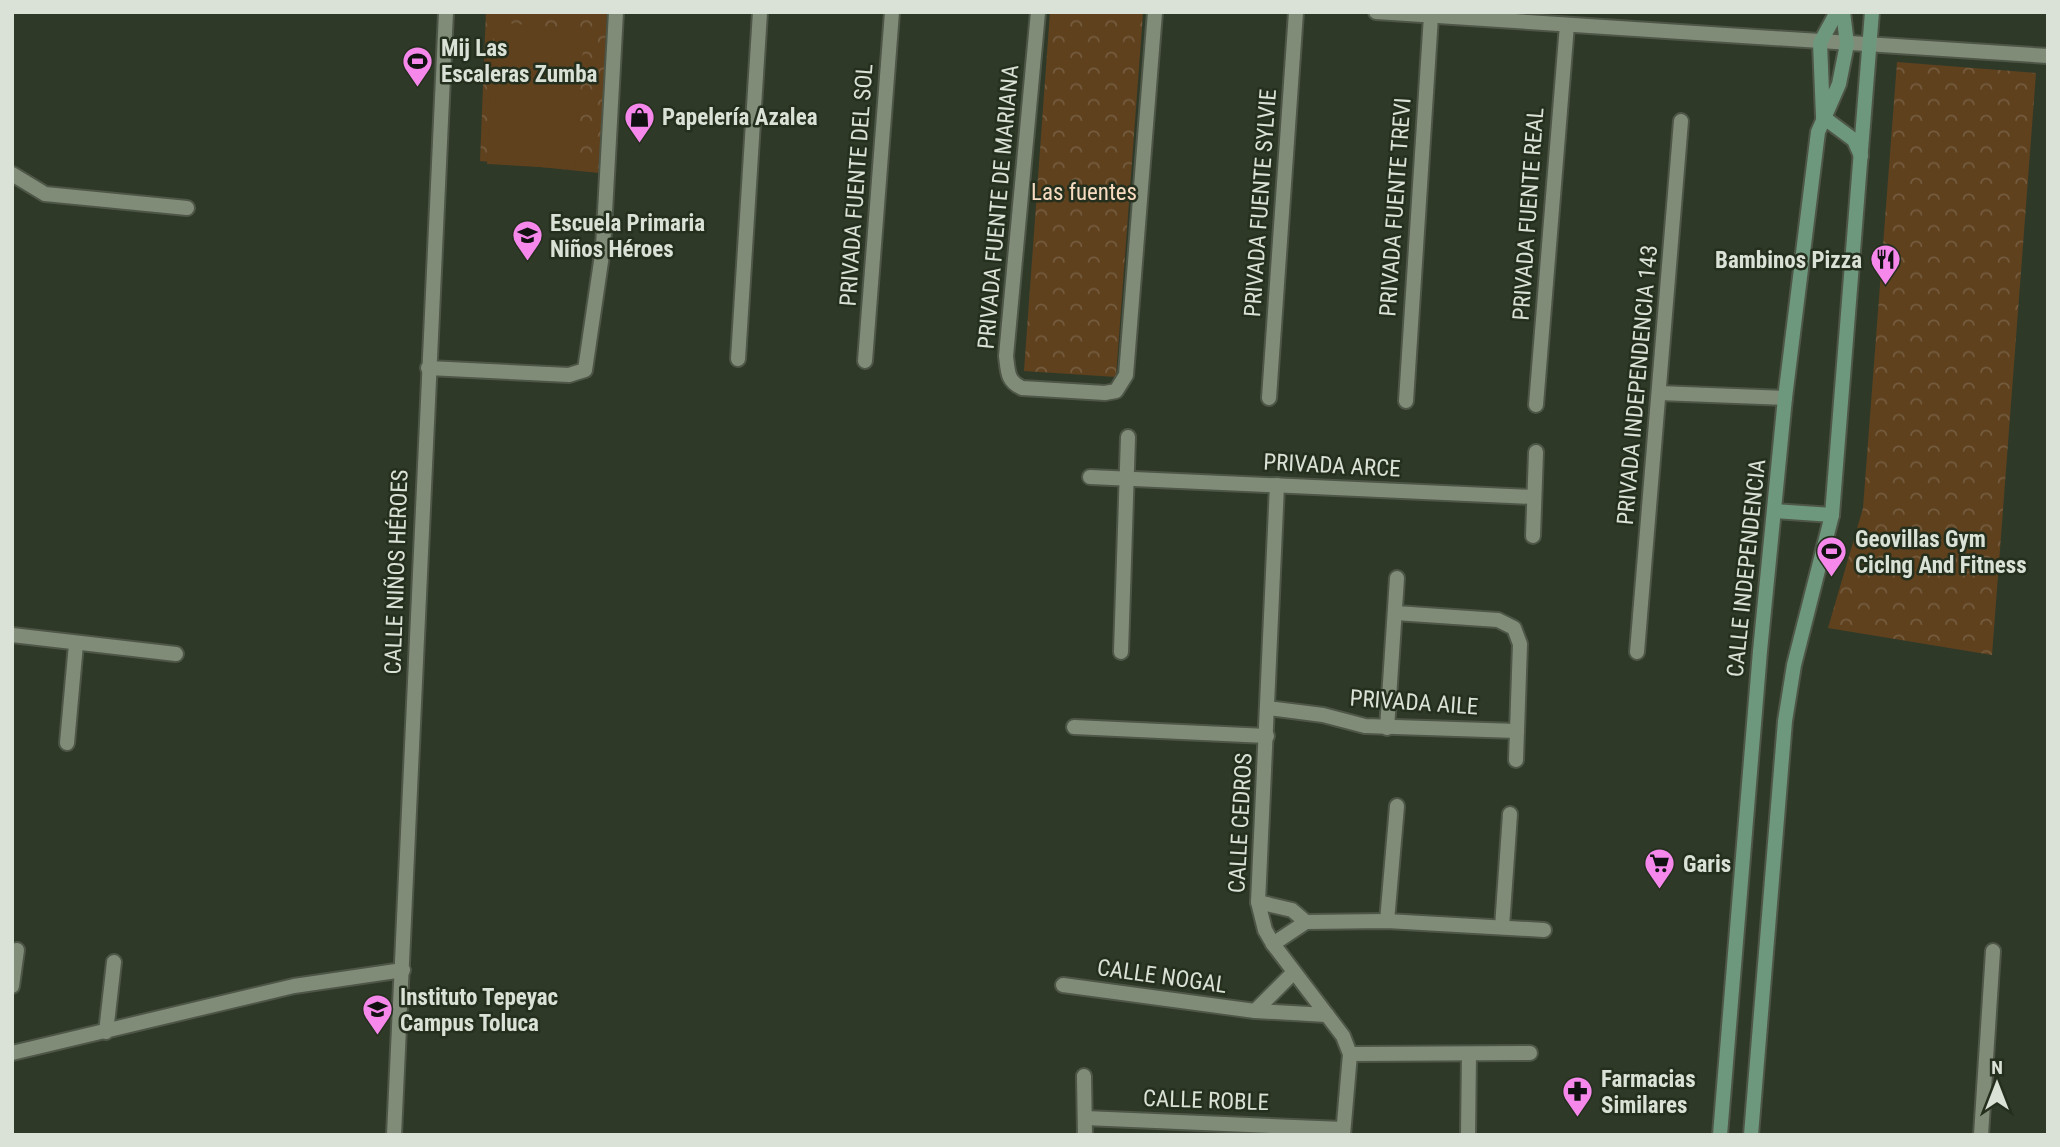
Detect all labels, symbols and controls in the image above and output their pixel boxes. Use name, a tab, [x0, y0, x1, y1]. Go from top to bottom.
place label: Mij Las Escaleras Zumba	[441, 35, 598, 88]
sports icon: Mij Las Escaleras Zumba	[401, 44, 435, 88]
street label: PRIVADA FUENTE DEL SOL	[835, 63, 878, 307]
street label: PRIVADA FUENTE DE MARIANA	[973, 64, 1024, 350]
street label: PRIVADA FUENTE SYLVIE	[1239, 88, 1282, 318]
street label: PRIVADA FUENTE TREVI	[1374, 97, 1417, 317]
shop icon: Papelería Azalea	[622, 100, 656, 144]
place label: Papelería Azalea	[662, 104, 818, 131]
street label: PRIVADA FUENTE REAL	[1508, 107, 1549, 321]
park label: Las fuentes	[1031, 179, 1137, 206]
place label: Escuela Primaria Niños Héroes	[550, 210, 705, 263]
school or university icon: Escuela Primaria Niños Héroes	[510, 219, 544, 263]
restaurant icon: Bambinos Pizza	[1868, 243, 1902, 287]
street label: PRIVADA INDEPENDENCIA 143	[1612, 244, 1663, 526]
place label: Bambinos Pizza	[1715, 247, 1862, 274]
street label: PRIVADA ARCE	[1263, 448, 1401, 483]
street label: CALLE INDEPENDENCIA	[1722, 458, 1771, 678]
street label: CALLE NIÑOS HÉROES	[378, 469, 414, 675]
place label: Geovillas Gym Ciclng And Fitness	[1855, 526, 2027, 579]
sports icon: Geovillas Gym Ciclng And Fitness	[1815, 535, 1849, 579]
street label: PRIVADA AILE	[1349, 685, 1479, 720]
street label: CALLE CEDROS	[1223, 752, 1258, 894]
supermarket icon: Garis	[1643, 847, 1677, 891]
place label: Garis	[1683, 851, 1731, 878]
street label: CALLE NOGAL	[1095, 954, 1229, 999]
place label: Instituto Tepeyac Campus Toluca	[400, 984, 558, 1037]
school or university icon: Instituto Tepeyac Campus Toluca	[360, 993, 394, 1037]
north arrow	[1962, 1049, 2032, 1119]
text: N	[1991, 1056, 2003, 1079]
place label: Farmacias Similares	[1601, 1066, 1696, 1119]
pharmacy icon: Farmacias Similares	[1561, 1075, 1595, 1119]
street label: CALLE ROBLE	[1143, 1085, 1269, 1116]

